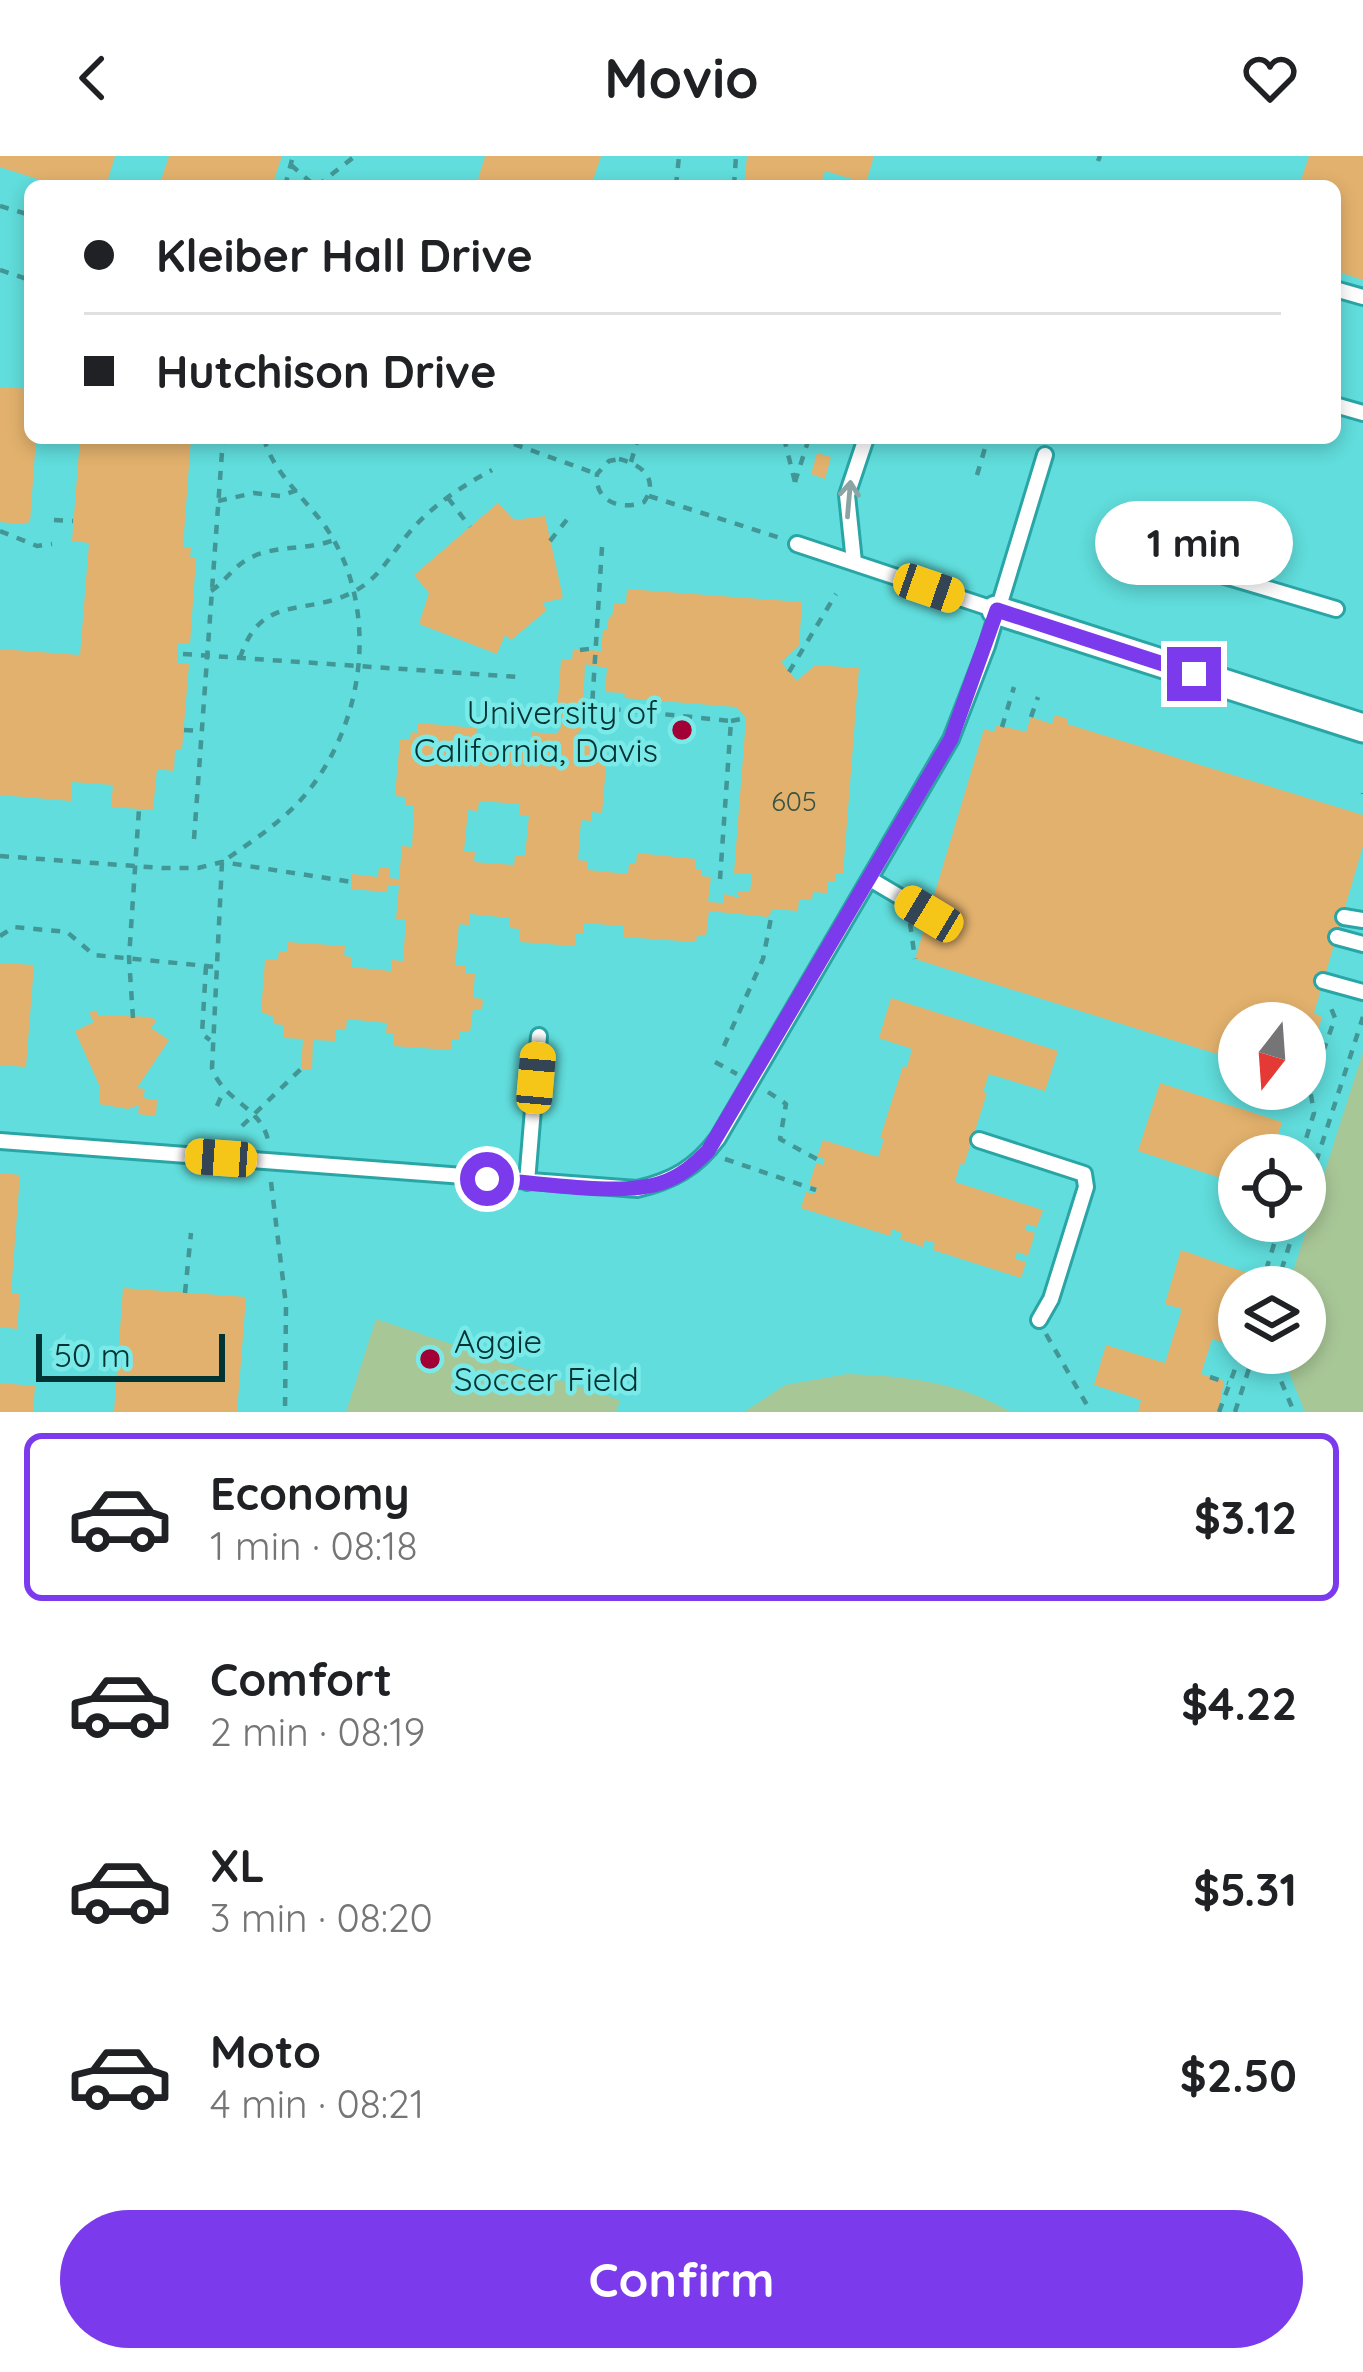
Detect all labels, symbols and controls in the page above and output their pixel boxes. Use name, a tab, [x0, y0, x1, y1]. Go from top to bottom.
text: Movio	[604, 44, 759, 112]
icon: back	[60, 45, 126, 111]
icon: heart	[1237, 45, 1303, 111]
text: Kleiber Hall Drive	[156, 227, 533, 283]
text: Hutchison Drive	[156, 343, 496, 399]
one-way arrow	[838, 480, 861, 519]
callout: 1 min	[1095, 500, 1293, 584]
text: 1 min	[1147, 518, 1241, 567]
car	[889, 559, 969, 617]
route end	[1167, 647, 1221, 701]
place label: University of California, Davis	[414, 691, 658, 770]
marker: University of California, Davis	[669, 717, 695, 743]
house number: 605	[771, 784, 817, 818]
car	[889, 880, 969, 948]
north arrow	[1218, 1002, 1326, 1110]
map controls	[1218, 1002, 1326, 1374]
car	[515, 1041, 557, 1115]
button: locate	[1218, 1134, 1326, 1242]
car	[184, 1138, 258, 1178]
route start	[460, 1152, 514, 1206]
button: layers	[1218, 1266, 1326, 1374]
place label: Aggie Soccer Field	[454, 1320, 639, 1399]
scale bar	[36, 1328, 225, 1381]
text: 50 m	[54, 1334, 131, 1375]
marker: Aggie Soccer Field	[417, 1346, 443, 1372]
icon: car	[66, 1463, 174, 1571]
text: Economy	[210, 1465, 410, 1521]
text: $3.12	[1194, 1489, 1297, 1545]
text: 1 min · 08:18	[210, 1521, 417, 1570]
icon: car	[66, 1649, 174, 1757]
text: Comfort	[210, 1651, 392, 1707]
text: $4.22	[1181, 1675, 1297, 1731]
text: 2 min · 08:19	[210, 1707, 425, 1756]
icon: car	[66, 1835, 174, 1943]
text: XL	[210, 1837, 265, 1893]
text: $5.31	[1193, 1861, 1297, 1917]
text: 3 min · 08:20	[210, 1893, 433, 1942]
icon: car	[66, 2021, 174, 2129]
text: Moto	[210, 2023, 321, 2079]
text: $2.50	[1180, 2047, 1297, 2103]
text: 4 min · 08:21	[210, 2079, 424, 2128]
button: Confirm	[60, 2210, 1303, 2348]

